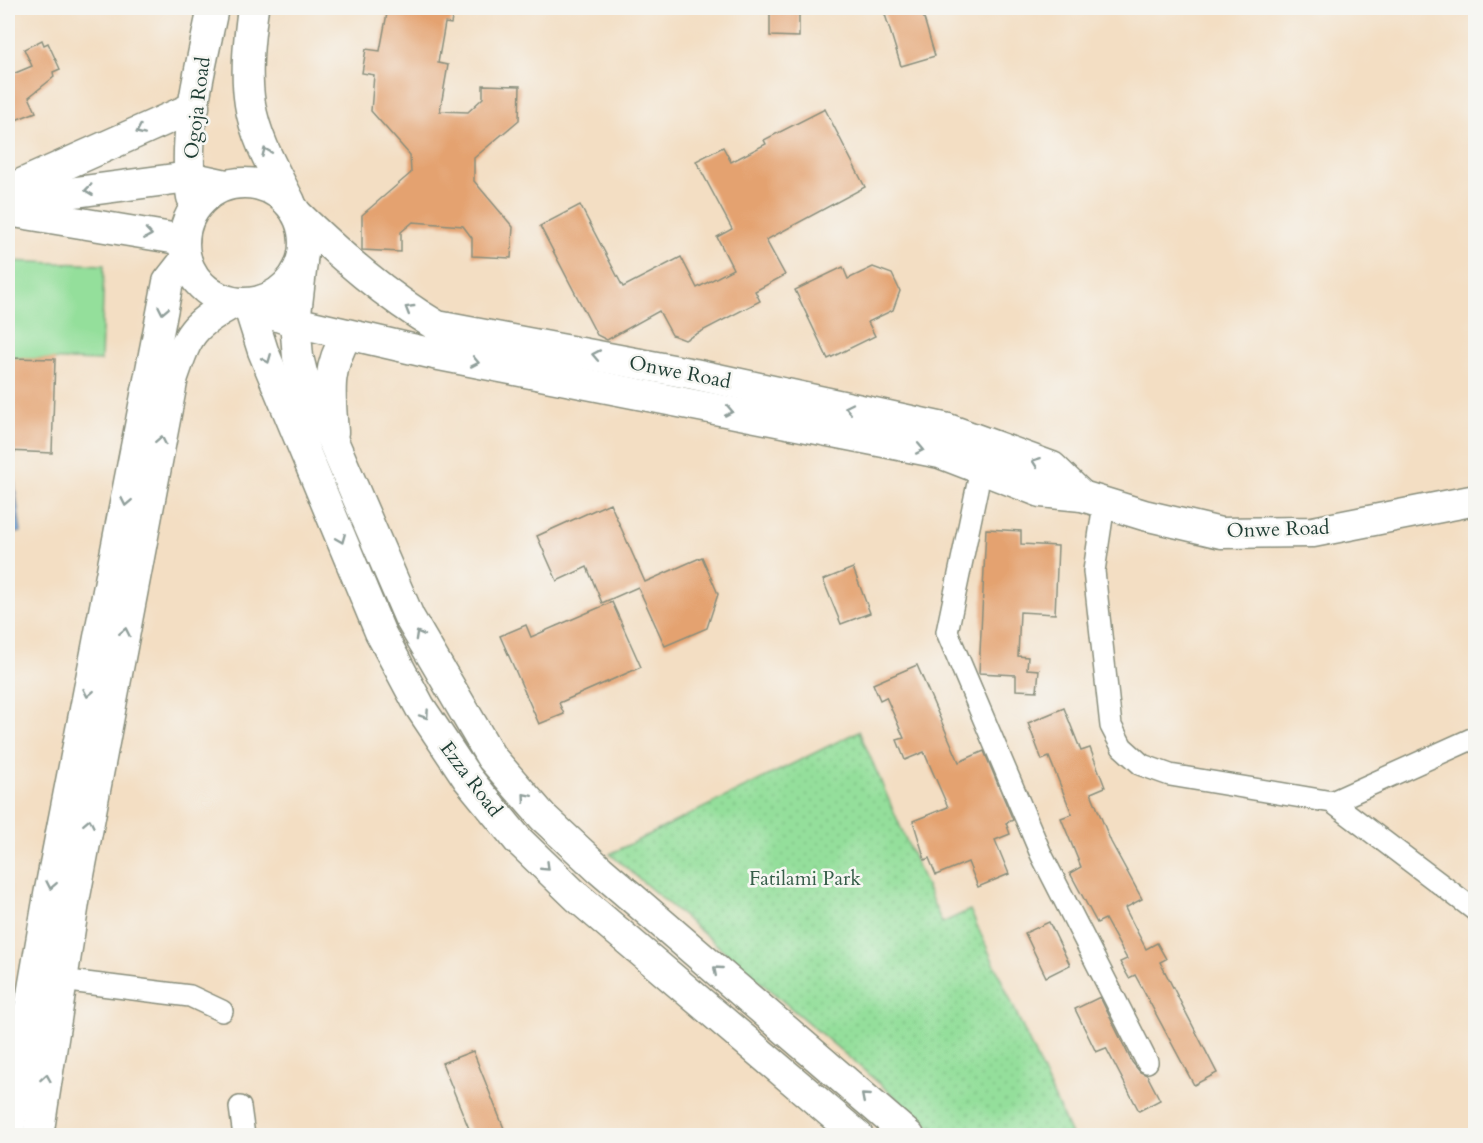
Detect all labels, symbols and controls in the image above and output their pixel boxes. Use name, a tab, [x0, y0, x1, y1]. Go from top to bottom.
street label: Ogoja Road	[177, 55, 217, 161]
one-way arrow	[136, 123, 147, 135]
one-way arrow	[261, 147, 273, 158]
one-way arrow	[84, 183, 93, 196]
one-way arrow	[143, 227, 153, 240]
one-way arrow	[405, 304, 415, 316]
one-way arrow	[157, 305, 170, 315]
street label: Onwe Road	[627, 349, 734, 395]
one-way arrow	[592, 350, 601, 362]
one-way arrow	[260, 353, 272, 364]
one-way arrow	[470, 355, 480, 368]
one-way arrow	[844, 402, 854, 415]
one-way arrow	[723, 404, 733, 417]
one-way arrow	[154, 435, 167, 445]
one-way arrow	[915, 442, 925, 455]
one-way arrow	[1031, 456, 1042, 469]
one-way arrow	[120, 497, 133, 507]
street label: Onwe Road	[1226, 514, 1330, 544]
one-way arrow	[334, 533, 346, 544]
one-way arrow	[118, 627, 131, 637]
one-way arrow	[415, 631, 426, 641]
one-way arrow	[82, 688, 95, 698]
one-way arrow	[418, 708, 429, 719]
street label: Ezza Road	[434, 736, 509, 823]
one-way arrow	[522, 793, 533, 804]
one-way arrow	[82, 819, 95, 829]
one-way arrow	[538, 860, 549, 871]
park label: Fatilami Park	[749, 865, 861, 892]
one-way arrow	[45, 879, 58, 889]
one-way arrow	[713, 966, 724, 977]
one-way arrow	[40, 1073, 52, 1082]
one-way arrow	[861, 1094, 872, 1105]

